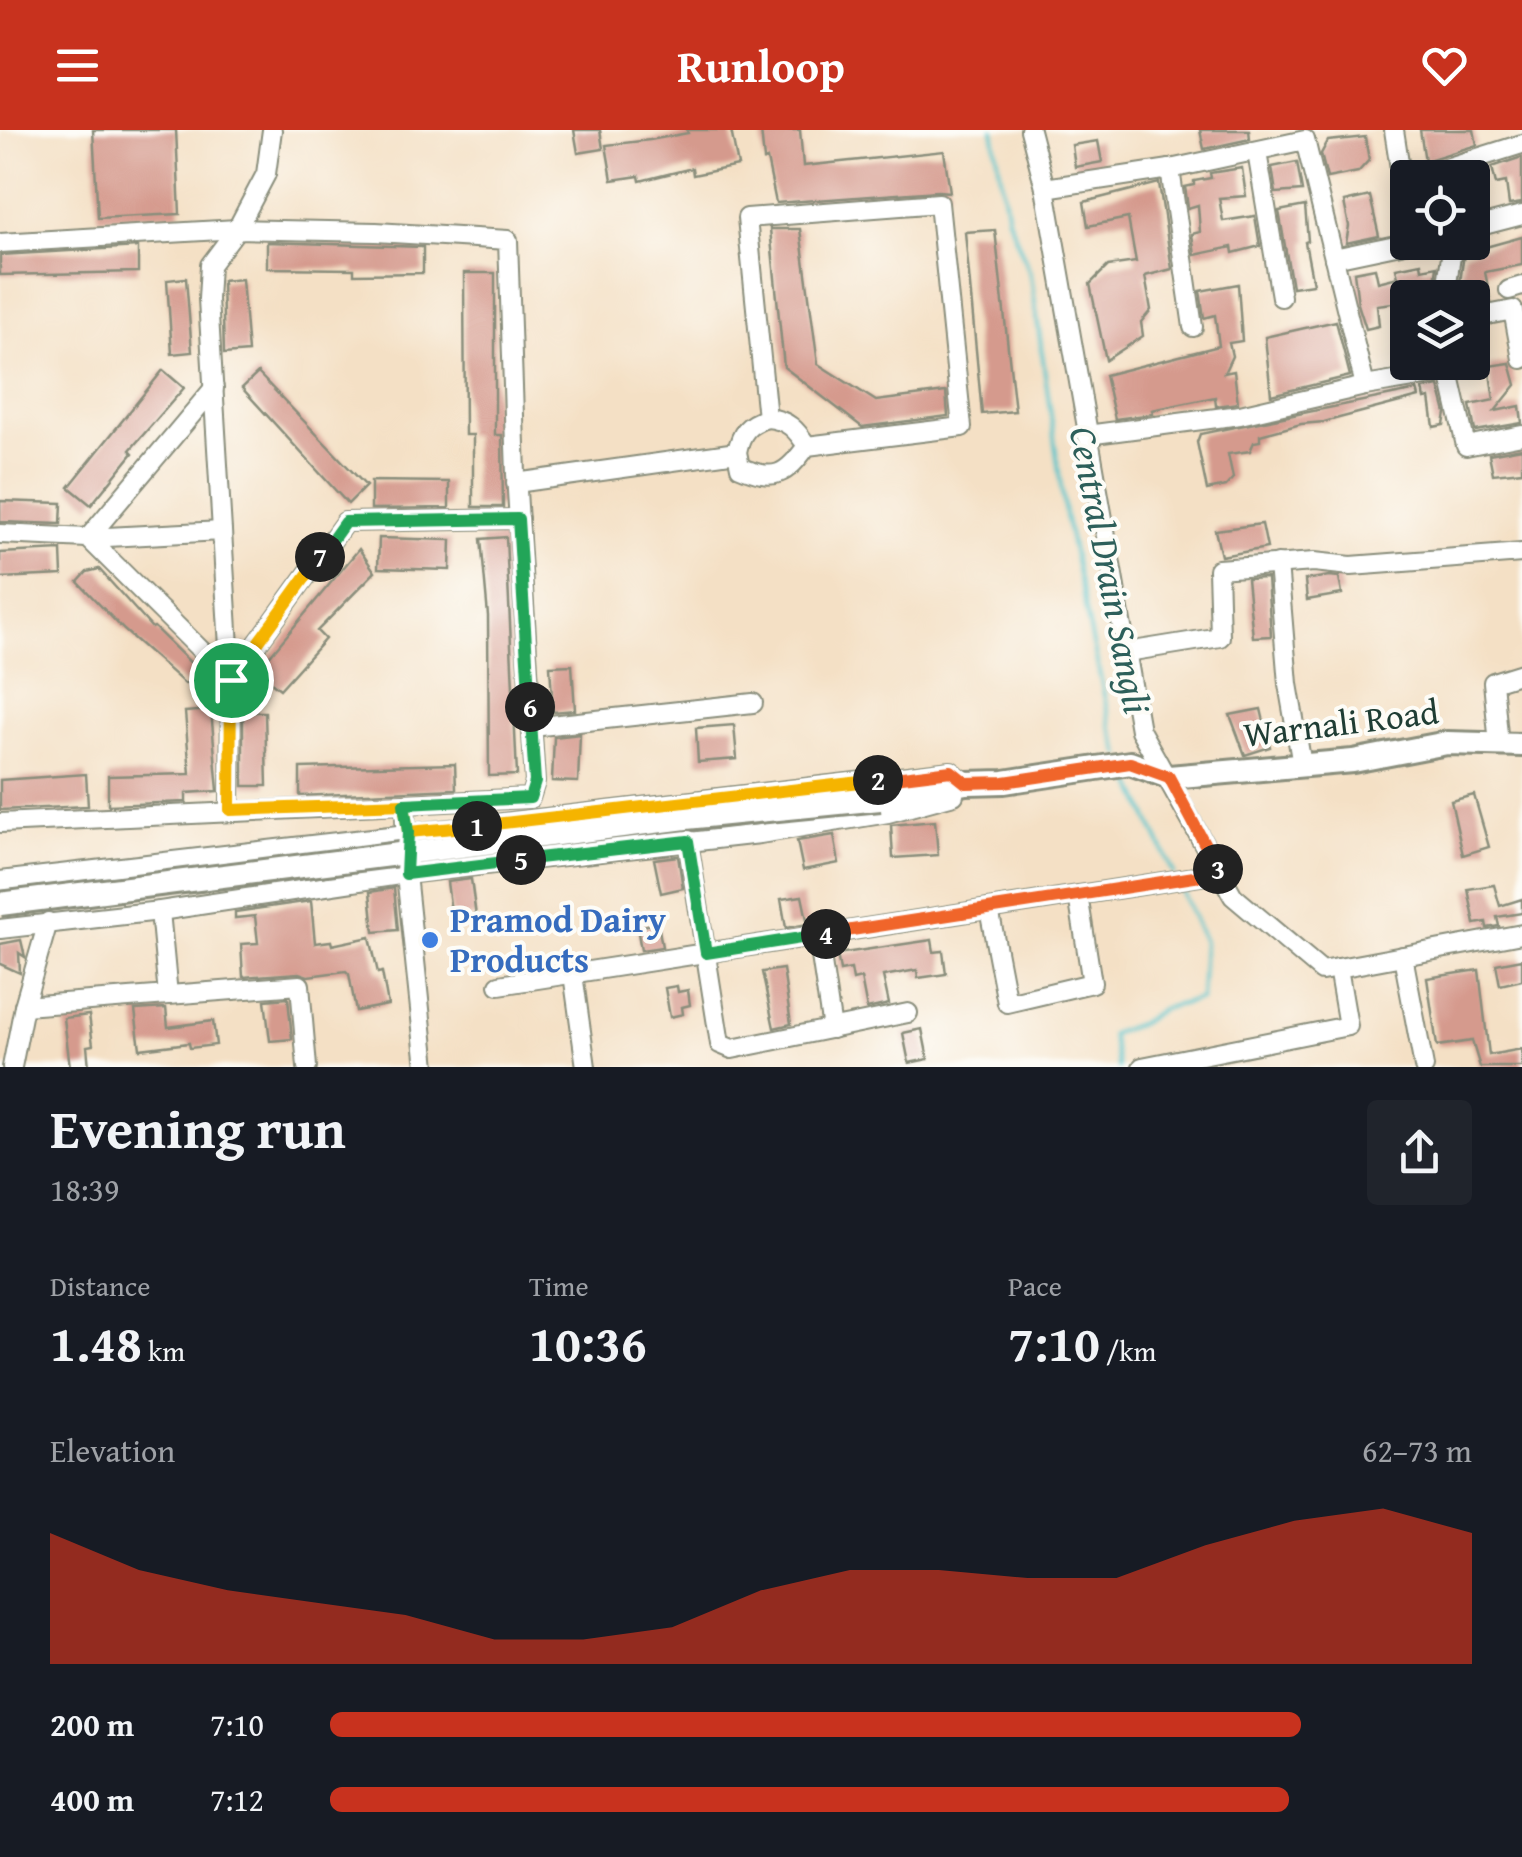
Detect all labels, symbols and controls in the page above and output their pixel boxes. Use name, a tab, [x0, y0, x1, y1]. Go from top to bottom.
text: Runloop	[677, 33, 845, 98]
icon: menu	[50, 38, 105, 93]
icon: heart	[1417, 38, 1472, 93]
map controls	[1390, 160, 1490, 380]
button: locate	[1390, 160, 1490, 260]
button: layers	[1390, 280, 1490, 380]
water label: Central Drain Sangli	[1056, 421, 1166, 718]
pin: 7	[295, 532, 345, 582]
text: 7	[313, 536, 327, 577]
pin	[189, 638, 274, 723]
icon: arrive	[204, 653, 259, 708]
pin: 6	[505, 682, 555, 732]
street label: Warnali Road	[1240, 685, 1442, 760]
text: 6	[523, 686, 537, 727]
pin: 2	[853, 755, 903, 805]
text: 2	[871, 759, 885, 800]
pin: 1	[452, 801, 502, 851]
text: 1	[470, 805, 484, 846]
pin: 5	[496, 835, 546, 885]
text: 5	[514, 839, 528, 880]
pin: 3	[1193, 844, 1243, 894]
text: 3	[1211, 848, 1225, 889]
place label: Pramod Dairy Products	[450, 894, 666, 985]
pin: 4	[801, 909, 851, 959]
text: 4	[819, 913, 833, 954]
marker: Pramod Dairy Products	[419, 929, 441, 951]
text: Evening run	[50, 1088, 346, 1168]
button: share	[1367, 1100, 1472, 1205]
text: 18:39	[50, 1166, 119, 1213]
text: Distance	[50, 1265, 150, 1306]
text: Time	[529, 1265, 589, 1306]
text: Pace	[1008, 1265, 1062, 1306]
text: 1.48	[50, 1306, 142, 1379]
text: 10:36	[529, 1306, 647, 1379]
text: 7:10	[1008, 1306, 1100, 1379]
text: km	[142, 1330, 185, 1371]
text: /km	[1100, 1330, 1156, 1371]
text: Elevation	[50, 1427, 175, 1474]
text: 62–73 m	[1362, 1427, 1472, 1474]
text: 200 m	[50, 1701, 134, 1748]
text: 7:10	[210, 1701, 264, 1748]
text: 400 m	[50, 1776, 134, 1823]
text: 7:12	[210, 1776, 264, 1823]

